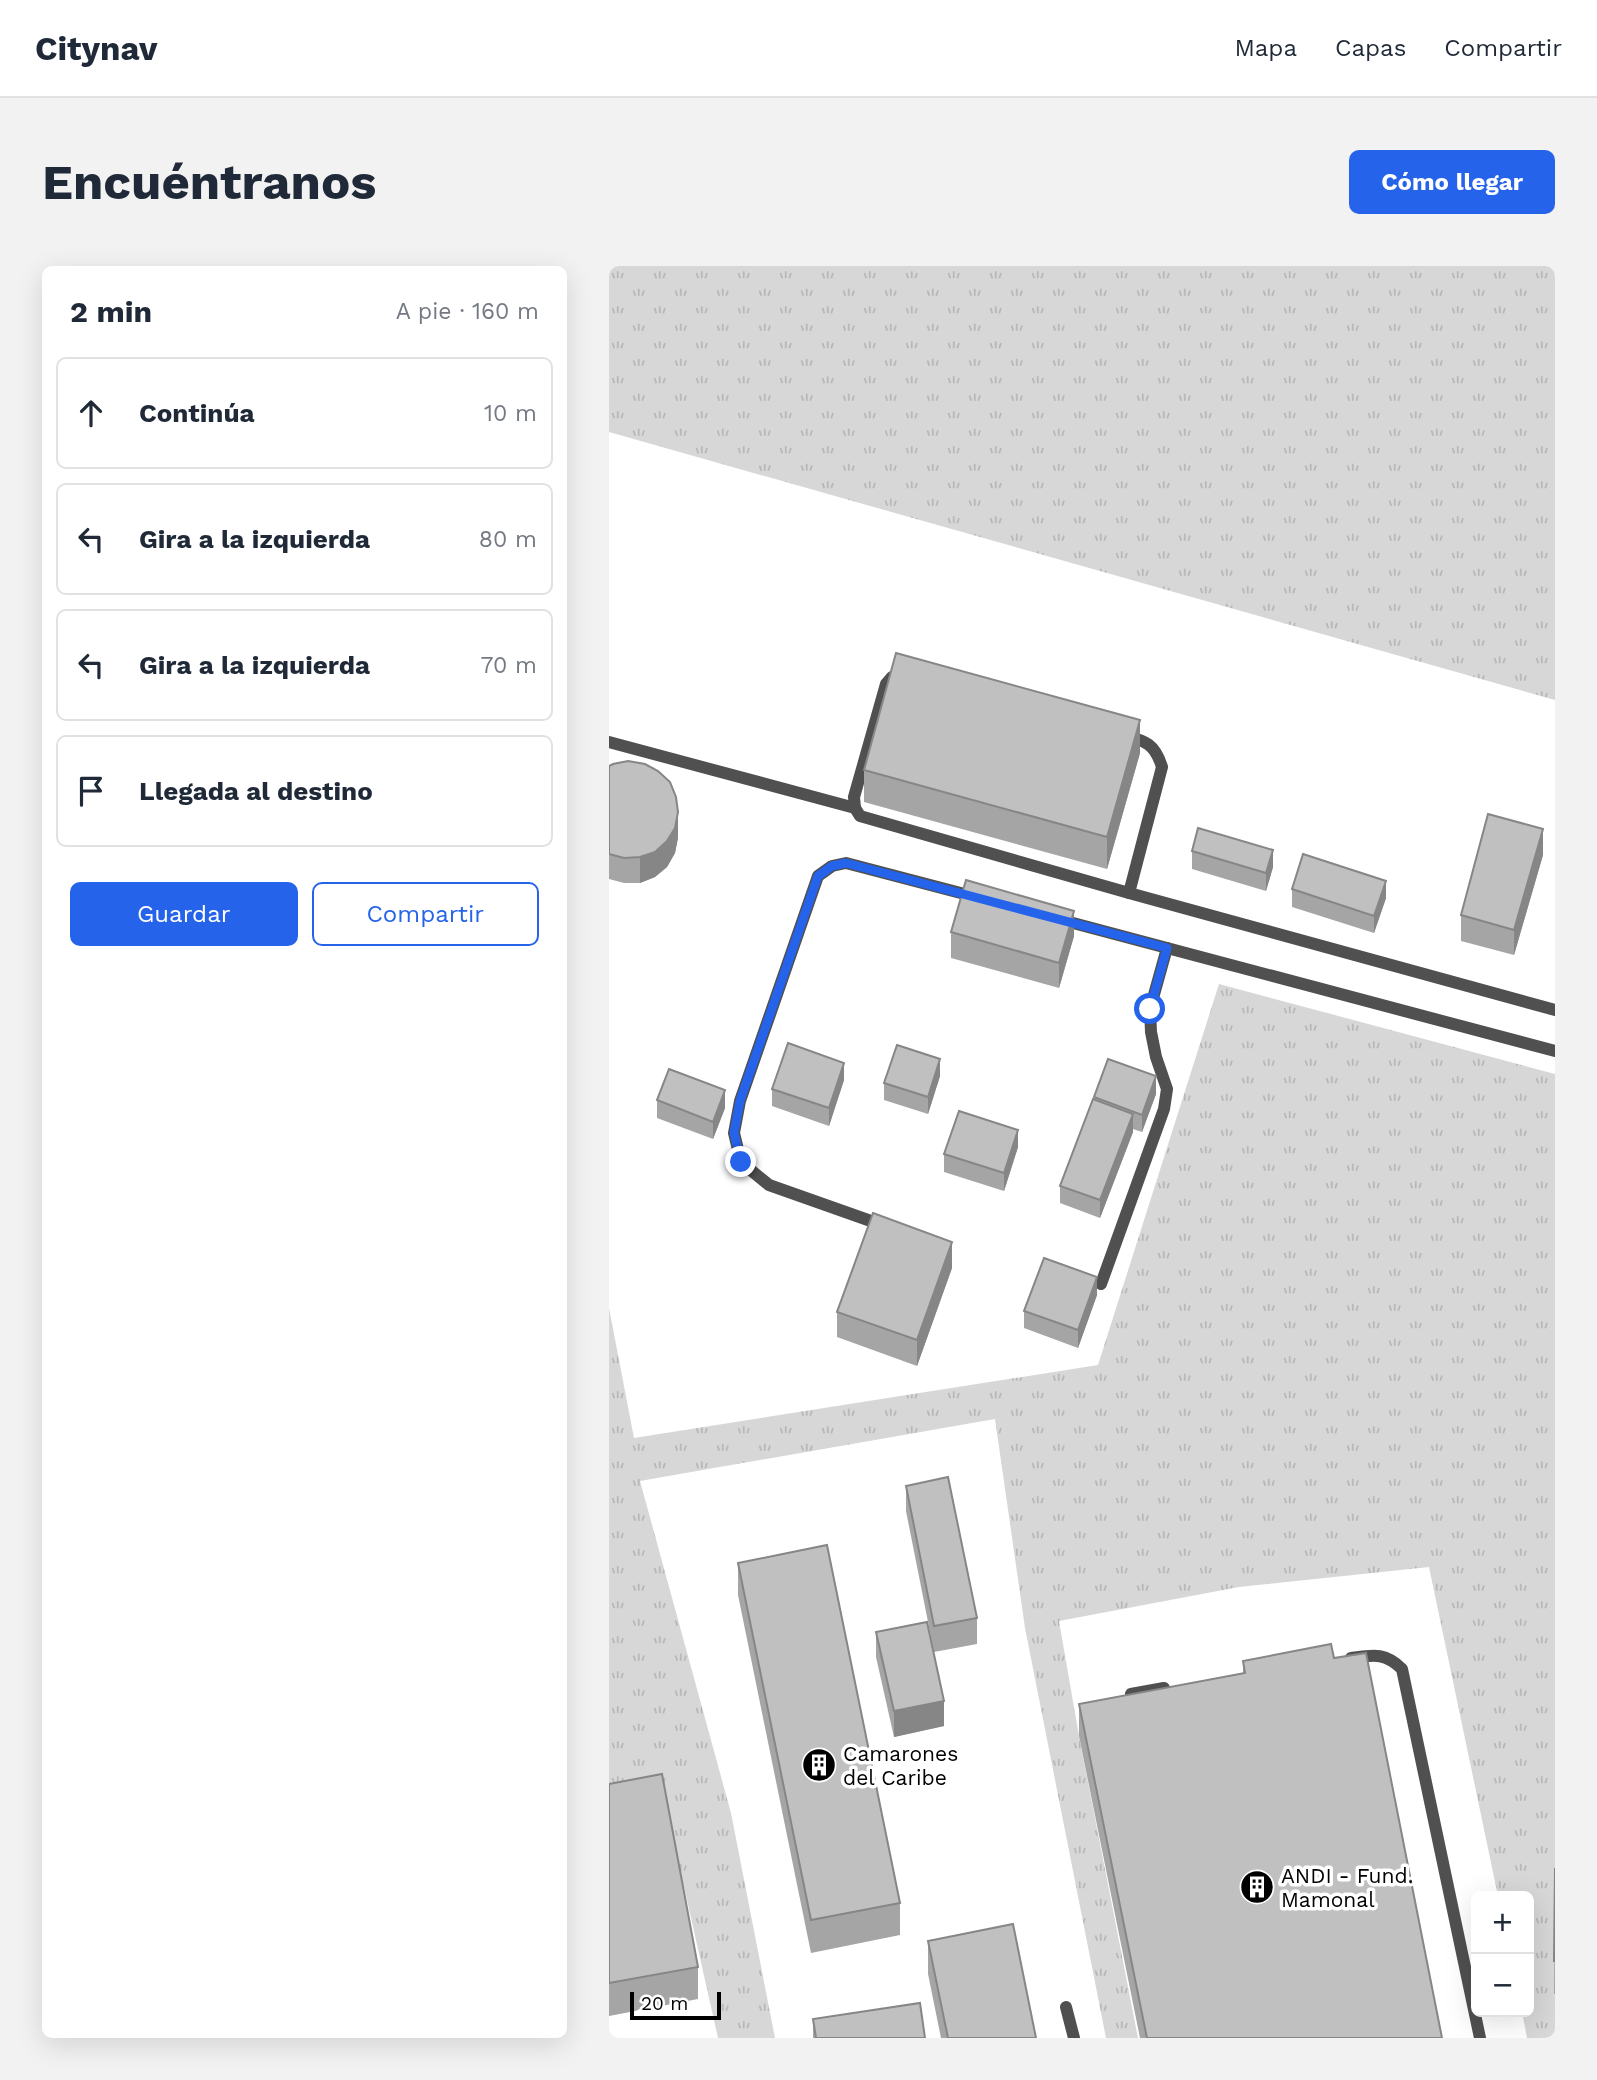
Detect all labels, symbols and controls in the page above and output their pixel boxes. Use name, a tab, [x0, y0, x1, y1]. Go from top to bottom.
text: Citynav	[35, 29, 157, 68]
text: Mapa	[1234, 34, 1297, 62]
text: Capas	[1335, 34, 1406, 62]
text: Compartir	[1444, 34, 1562, 62]
button: Cómo llegar	[1349, 150, 1555, 214]
text: Encuéntranos	[42, 153, 376, 211]
text: 2 min	[70, 294, 152, 329]
text: A pie · 160 m	[396, 298, 539, 325]
icon: ahead	[72, 394, 110, 432]
text: Continúa	[139, 398, 255, 428]
text: 10 m	[484, 400, 537, 427]
icon: left	[72, 520, 110, 558]
text: Gira a la izquierda	[139, 524, 370, 554]
text: 80 m	[479, 526, 537, 553]
icon: left	[72, 646, 110, 684]
text: Gira a la izquierda	[139, 650, 370, 680]
text: 70 m	[480, 652, 537, 679]
icon: arrive	[72, 772, 110, 810]
text: Llegada al destino	[139, 776, 373, 806]
button: Guardar	[70, 882, 298, 946]
button: Compartir	[312, 882, 539, 946]
route start	[1134, 993, 1165, 1024]
route end	[725, 1146, 756, 1177]
place label: Camarones del Caribe	[843, 1741, 958, 1790]
building icon: Camarones del Caribe	[800, 1746, 838, 1784]
place label: ANDI - Fund. Mamonal	[1281, 1863, 1413, 1912]
building icon: ANDI - Fund. Mamonal	[1238, 1868, 1276, 1906]
map controls	[1471, 1891, 1534, 2017]
button: +	[1471, 1891, 1534, 1954]
button: −	[1471, 1954, 1534, 2017]
scale bar	[630, 1989, 721, 2021]
text: 20 m	[641, 1992, 688, 2015]

